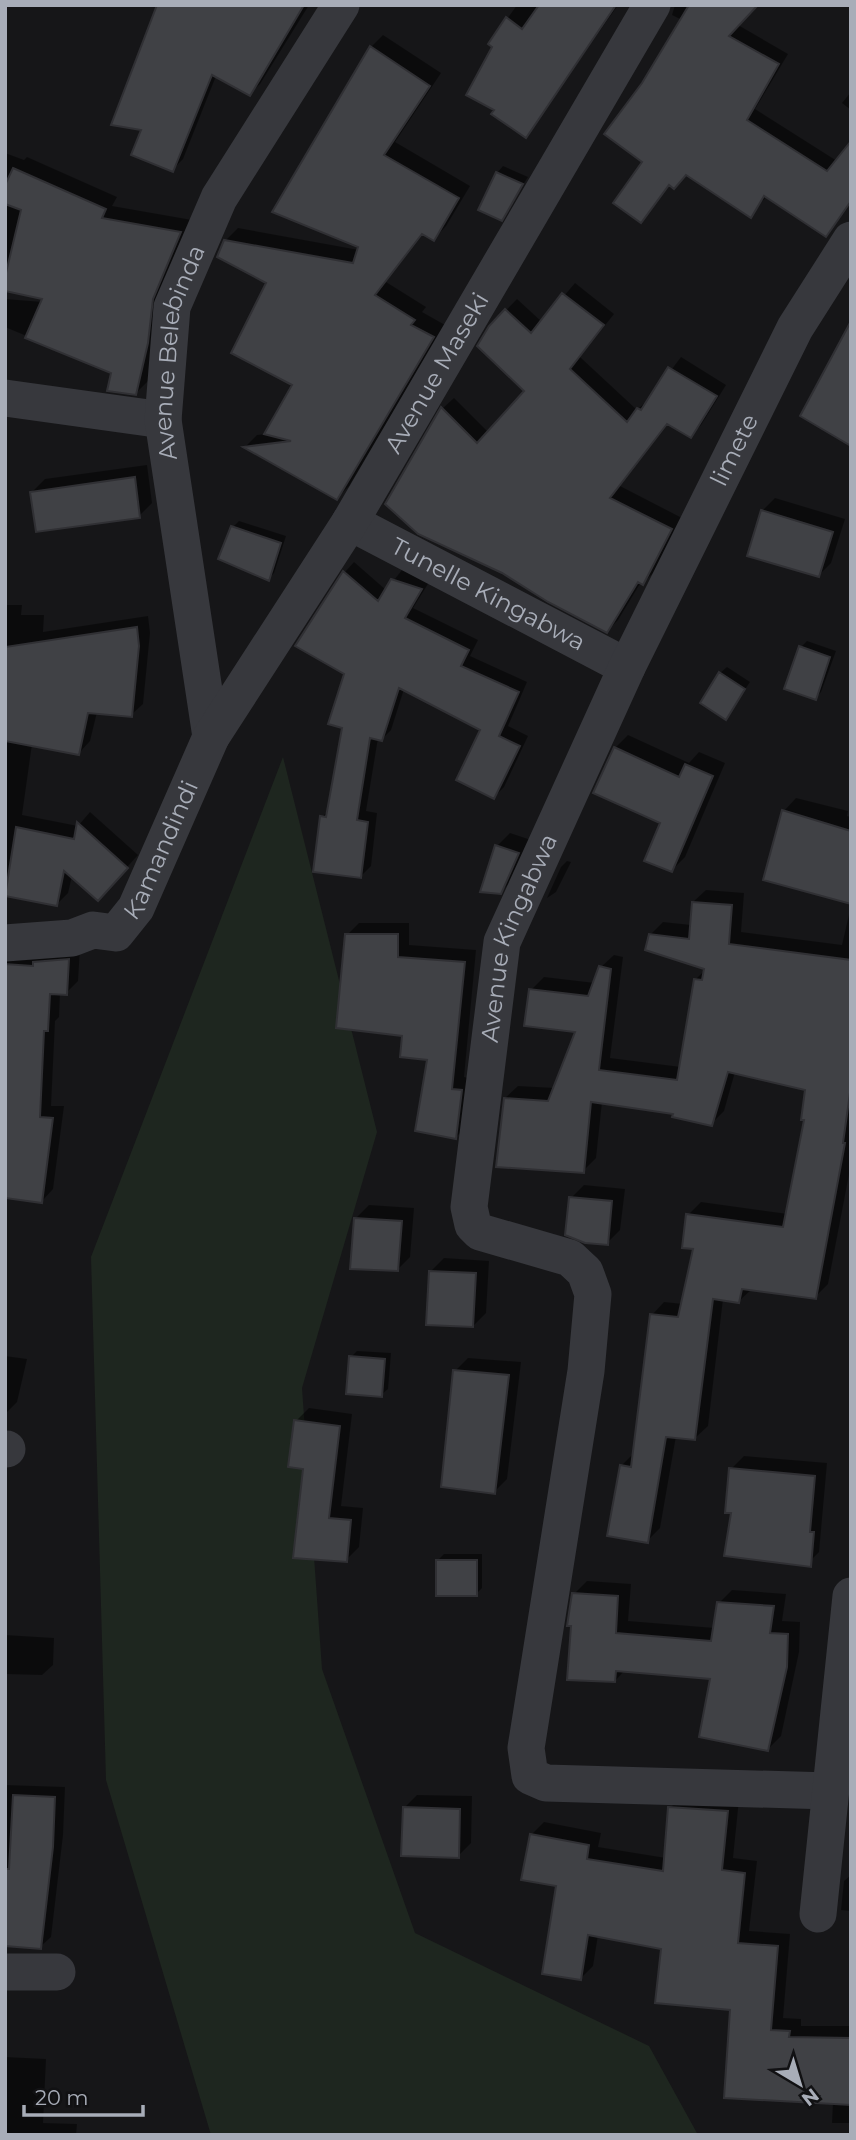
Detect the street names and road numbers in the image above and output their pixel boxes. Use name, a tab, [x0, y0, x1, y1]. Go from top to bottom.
street label: Avenue Belebinda	[148, 240, 211, 462]
street label: Avenue Maseki	[378, 287, 495, 458]
street label: limete	[704, 409, 764, 491]
street label: Tunelle Kingabwa	[386, 531, 590, 657]
street label: Kamandindi	[117, 776, 204, 925]
street label: Avenue Kingabwa	[475, 829, 563, 1044]

